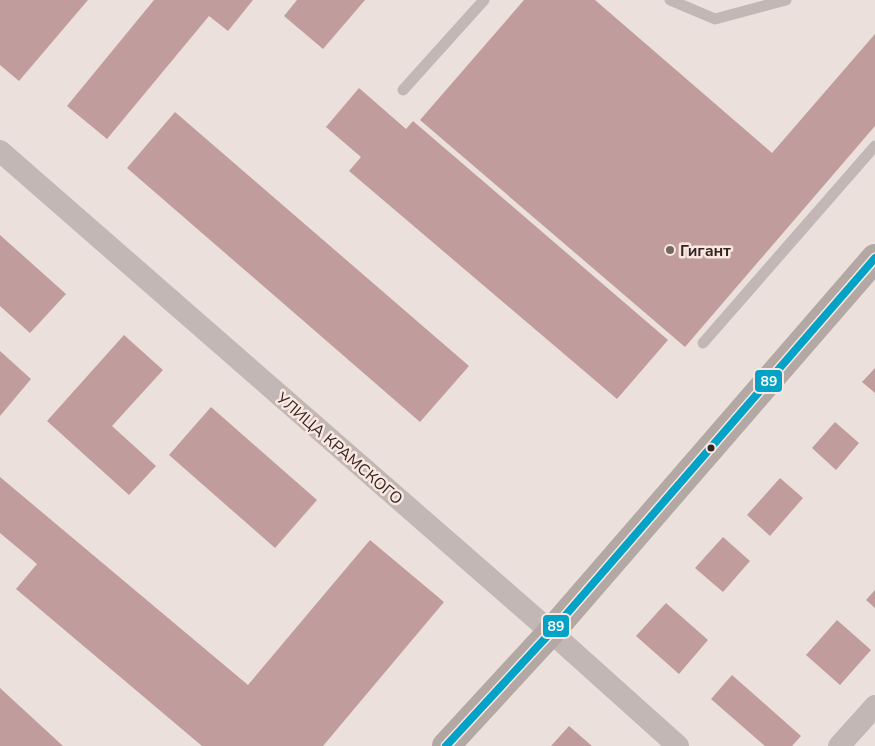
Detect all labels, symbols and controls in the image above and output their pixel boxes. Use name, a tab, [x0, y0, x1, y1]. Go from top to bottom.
place label: Гигант	[680, 240, 731, 262]
marker: Гигант	[664, 244, 676, 256]
line badge: 89	[754, 369, 783, 393]
text: 89	[761, 372, 777, 391]
street label: УЛИЦА КРАМСКОГО	[271, 387, 407, 510]
unlabelled marker	[706, 443, 716, 453]
line badge: 89	[542, 614, 570, 638]
text: 89	[548, 617, 564, 636]

